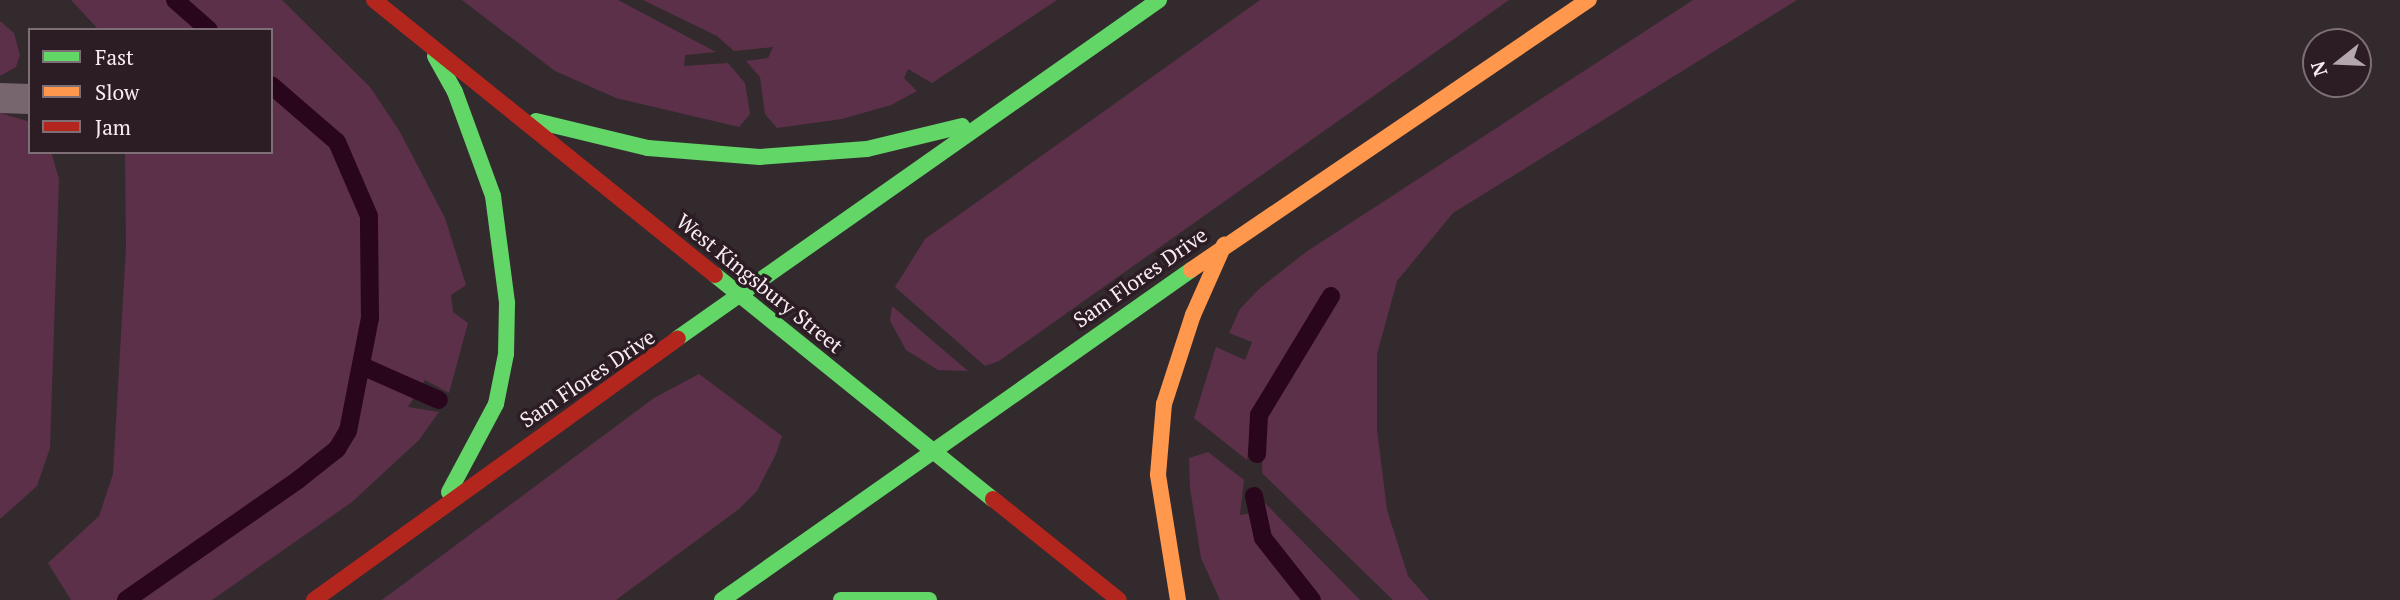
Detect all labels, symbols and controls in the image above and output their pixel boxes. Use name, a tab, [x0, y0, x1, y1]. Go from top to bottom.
legend	[28, 28, 273, 154]
north arrow	[2302, 28, 2372, 98]
text: Fast	[95, 43, 134, 71]
text: N	[2304, 58, 2333, 80]
text: Slow	[95, 78, 139, 106]
text: Jam	[95, 113, 131, 141]
street label: West Kingsbury Street	[672, 208, 848, 358]
street label: Sam Flores Drive	[1068, 222, 1212, 332]
street label: Sam Flores Drive	[515, 324, 659, 432]

